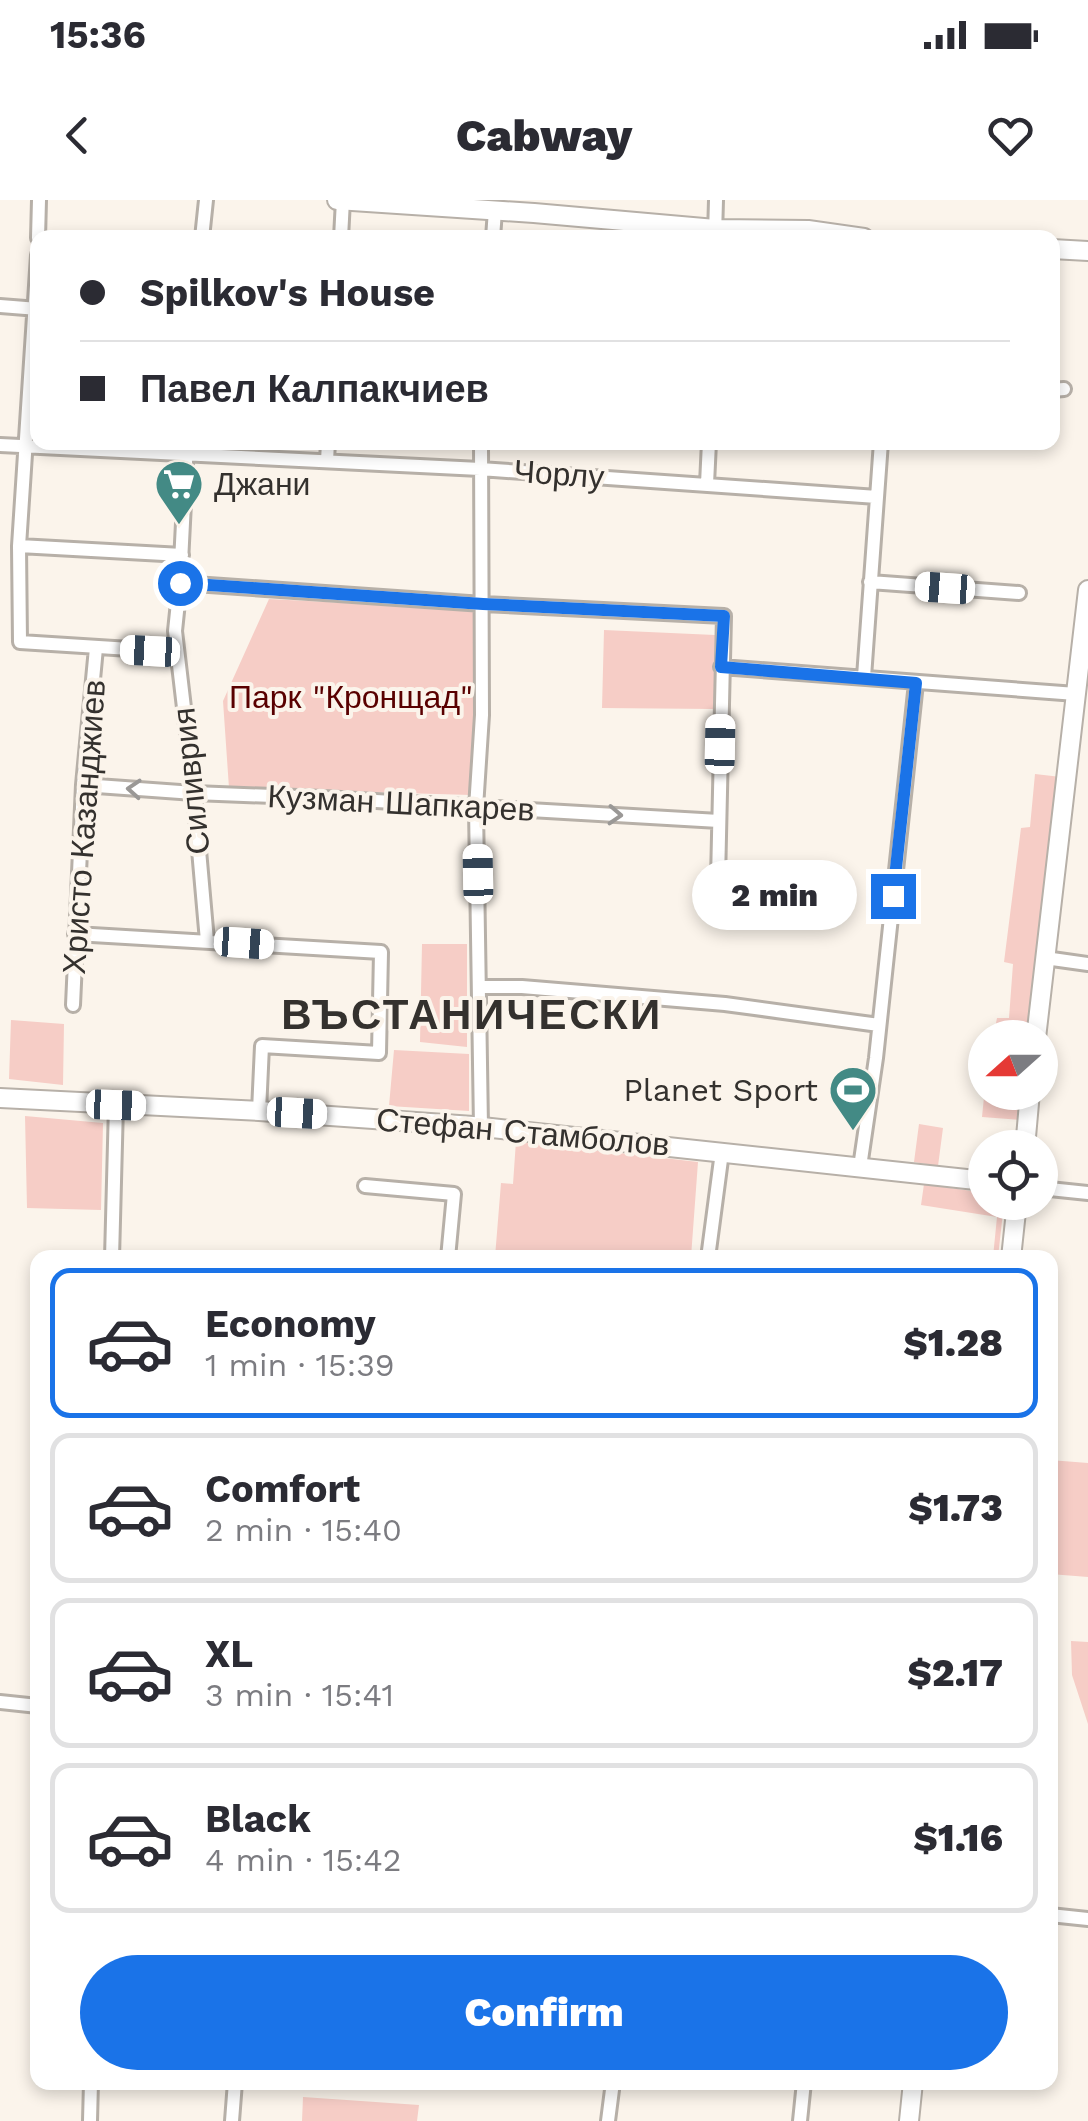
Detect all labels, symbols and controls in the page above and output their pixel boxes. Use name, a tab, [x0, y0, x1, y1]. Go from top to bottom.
text: 15:36	[50, 13, 146, 57]
icon: back	[50, 108, 105, 163]
icon: heart	[983, 108, 1038, 163]
text: Cabway	[456, 109, 632, 162]
text: Spilkov's House	[140, 271, 435, 315]
text: Павел Калпакчиев	[140, 367, 489, 411]
street label: Чорлу	[513, 452, 605, 496]
supermarket icon: Джани	[153, 458, 205, 526]
place label: Джани	[214, 465, 310, 503]
route start	[158, 561, 203, 606]
car	[914, 571, 976, 605]
car	[119, 634, 181, 668]
park label: Парк "Кронщад"	[229, 678, 473, 716]
street label: Христо Казанджиев	[55, 679, 113, 975]
street label: Силиврия	[164, 706, 218, 856]
car	[704, 714, 736, 774]
street label: Кузман Шапкарев	[267, 777, 535, 829]
one-way arrow	[126, 778, 142, 800]
one-way arrow	[608, 804, 624, 825]
car	[462, 844, 494, 904]
callout: 2 min	[693, 861, 858, 931]
route end	[871, 874, 916, 919]
text: 2 min	[731, 876, 818, 914]
car	[213, 926, 275, 960]
district label: ВЪСТАНИЧЕСКИ	[281, 990, 663, 1039]
north arrow	[968, 1020, 1058, 1110]
map controls	[968, 1020, 1058, 1220]
sports icon: Planet Sport	[827, 1064, 879, 1132]
place label: Planet Sport	[623, 1071, 818, 1109]
car	[85, 1089, 147, 1121]
car	[266, 1096, 328, 1130]
street label: Стефан Стамболов	[375, 1100, 671, 1164]
button: locate	[968, 1130, 1058, 1220]
icon: car	[85, 1298, 175, 1388]
text: Economy	[205, 1302, 376, 1346]
text: $1.28	[903, 1321, 1003, 1365]
text: 1 min · 15:39	[205, 1346, 395, 1384]
icon: car	[85, 1463, 175, 1553]
text: Comfort	[205, 1467, 360, 1511]
text: $1.73	[908, 1486, 1003, 1530]
text: 2 min · 15:40	[205, 1511, 402, 1549]
icon: car	[85, 1628, 175, 1718]
text: XL	[205, 1632, 253, 1676]
text: $2.17	[907, 1651, 1003, 1695]
text: 3 min · 15:41	[205, 1676, 394, 1714]
icon: car	[85, 1793, 175, 1883]
text: Black	[205, 1797, 311, 1841]
text: $1.16	[913, 1816, 1003, 1860]
text: 4 min · 15:42	[205, 1841, 401, 1879]
button: Confirm	[80, 1955, 1008, 2070]

